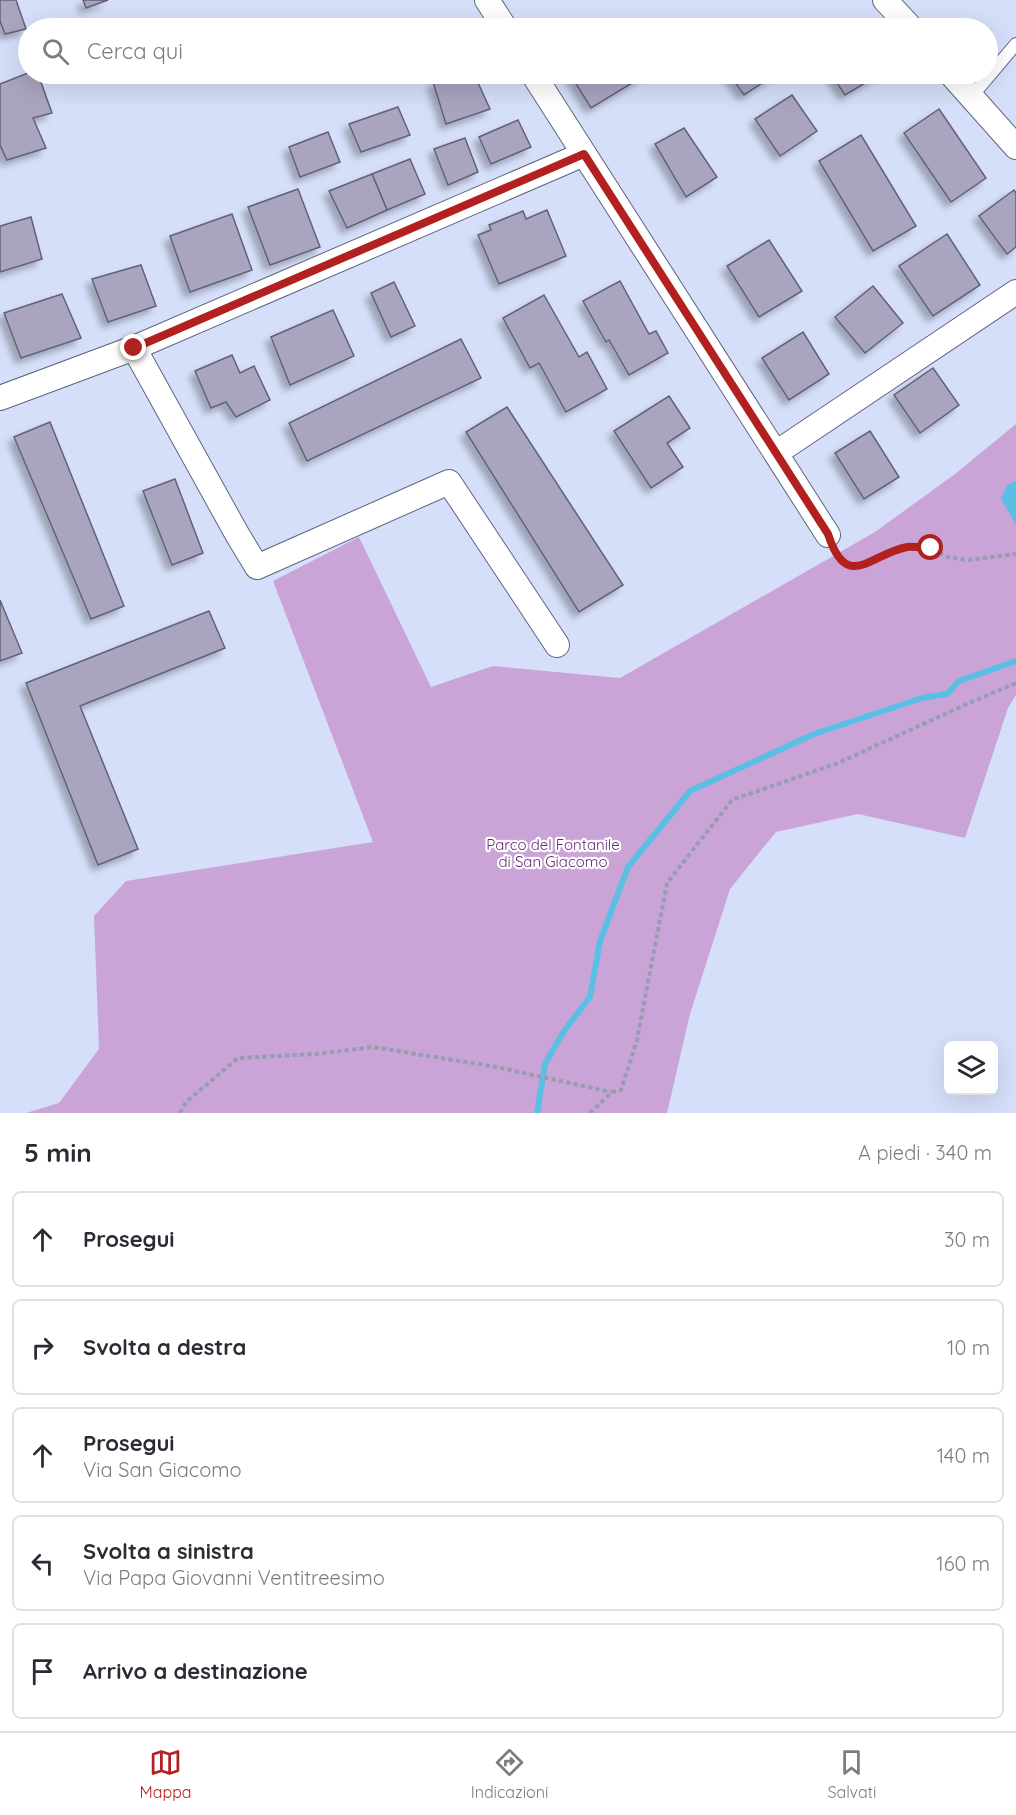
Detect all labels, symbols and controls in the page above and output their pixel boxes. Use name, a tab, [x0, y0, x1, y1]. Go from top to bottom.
search box	[18, 18, 998, 84]
icon: search	[39, 35, 72, 68]
text: Cerca qui	[87, 37, 183, 65]
route end	[120, 334, 146, 360]
route start	[917, 534, 943, 560]
park label: Parco del Fontanile di San Giacomo	[486, 835, 620, 871]
map controls	[944, 1041, 998, 1095]
button: layers	[944, 1041, 998, 1095]
text: 5 min	[24, 1136, 92, 1169]
text: A piedi · 340 m	[858, 1140, 992, 1165]
icon: ahead	[26, 1223, 59, 1256]
text: Prosegui	[83, 1225, 175, 1253]
text: 30 m	[944, 1227, 990, 1252]
icon: right	[26, 1331, 59, 1364]
text: Svolta a destra	[83, 1333, 246, 1361]
text: 10 m	[947, 1335, 990, 1360]
text: Prosegui	[83, 1429, 175, 1457]
icon: ahead	[26, 1439, 59, 1472]
text: 140 m	[937, 1443, 990, 1468]
text: Via San Giacomo	[83, 1457, 242, 1482]
text: Svolta a sinistra	[83, 1537, 254, 1565]
icon: left	[26, 1547, 59, 1580]
text: 160 m	[936, 1551, 990, 1576]
text: Via Papa Giovanni Ventitreesimo	[83, 1565, 385, 1590]
icon: arrive	[26, 1655, 59, 1688]
text: Arrivo a destinazione	[83, 1657, 308, 1685]
tab: Mappa	[140, 1746, 192, 1802]
tab: Indicazioni	[471, 1746, 548, 1802]
tab: Salvati	[828, 1746, 876, 1802]

